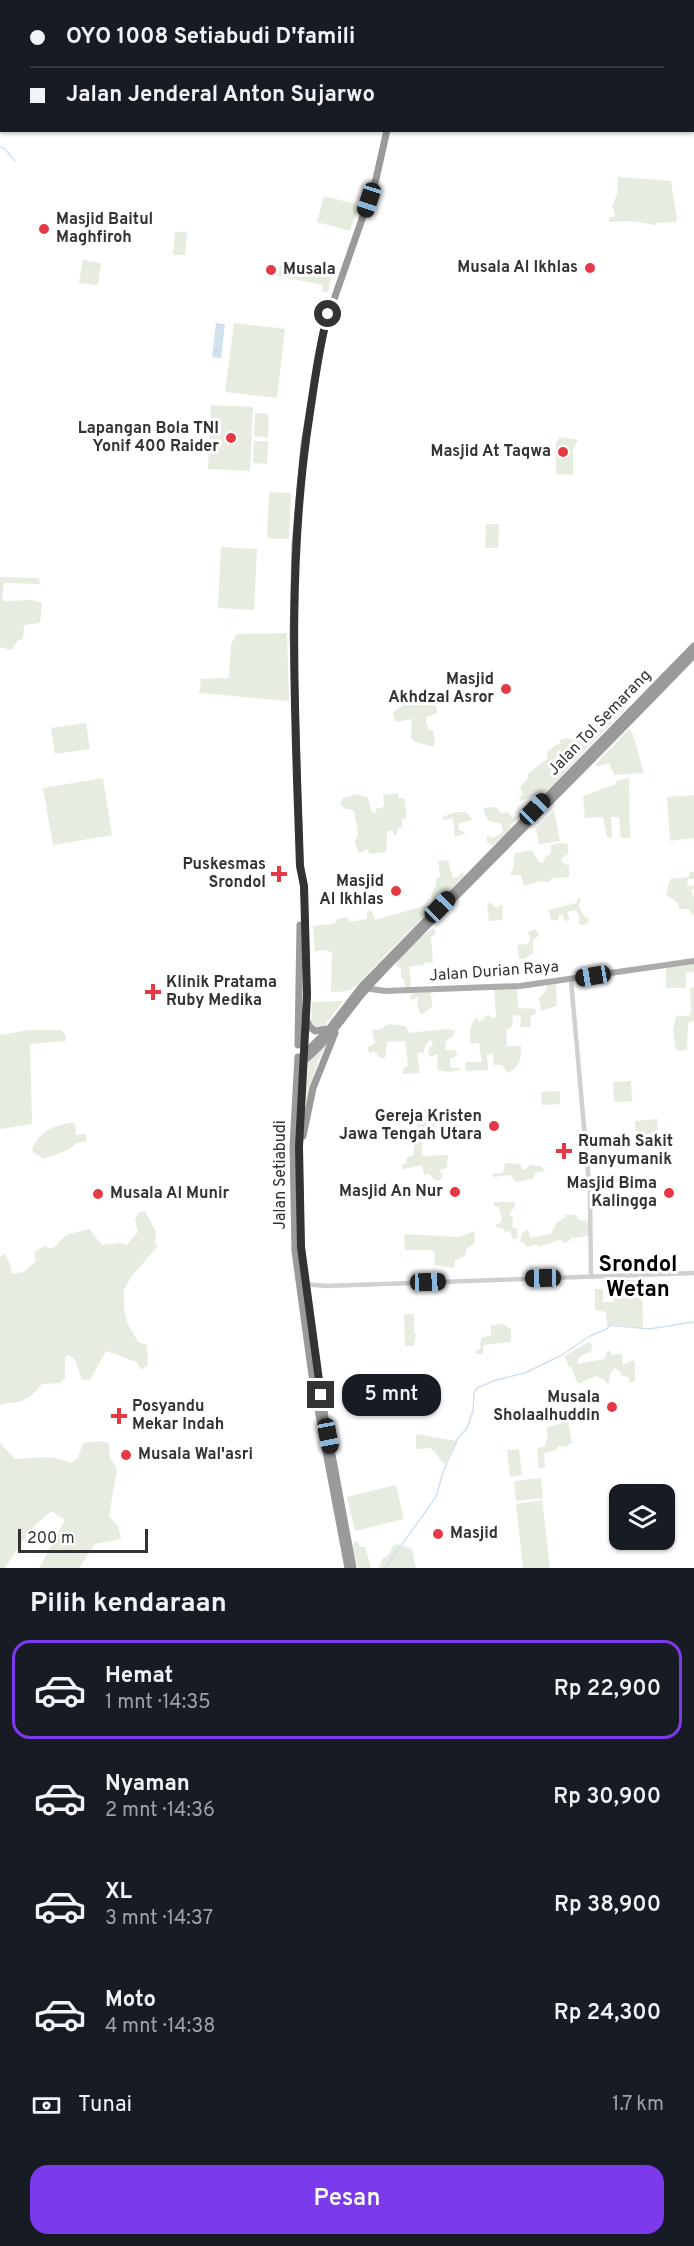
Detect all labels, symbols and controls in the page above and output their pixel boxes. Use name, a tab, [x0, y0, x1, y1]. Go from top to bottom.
text: OYO 1008 Setiabudi D'famili	[66, 24, 355, 51]
text: Jalan Jenderal Anton Sujarwo	[66, 82, 375, 109]
car	[355, 180, 383, 220]
place label: Masjid Baitul Maghfiroh	[56, 210, 153, 248]
marker: Masjid Baitul Maghfiroh	[37, 222, 51, 236]
place label: Musala Al Ikhlas	[457, 258, 578, 278]
place label: Musala	[283, 260, 336, 280]
marker: Musala Al Ikhlas	[583, 261, 597, 275]
marker: Musala	[264, 263, 278, 277]
route start	[314, 300, 341, 327]
place label: Lapangan Bola TNI Yonif 400 Raider	[78, 419, 219, 457]
marker: Lapangan Bola TNI Yonif 400 Raider	[224, 431, 238, 445]
place label: Masjid At Taqwa	[430, 442, 551, 462]
marker: Masjid At Taqwa	[556, 445, 570, 459]
street label: Jalan Tol Semarang	[544, 666, 656, 780]
place label: Masjid Akhdzal Asror	[388, 670, 494, 708]
marker: Masjid Akhdzal Asror	[499, 682, 513, 696]
car	[516, 790, 554, 828]
place label: Puskesmas Srondol	[182, 855, 266, 893]
marker: Puskesmas Srondol	[270, 865, 288, 883]
place label: Masjid Al Ikhlas	[319, 872, 384, 910]
marker: Masjid Al Ikhlas	[389, 884, 403, 898]
car	[421, 888, 459, 926]
street label: Jalan Durian Raya	[429, 957, 559, 987]
car	[574, 964, 612, 988]
place label: Klinik Pratama Ruby Medika	[166, 973, 277, 1011]
marker: Klinik Pratama Ruby Medika	[144, 983, 162, 1001]
place label: Gereja Kristen Jawa Tengah Utara	[339, 1107, 482, 1145]
marker: Gereja Kristen Jawa Tengah Utara	[487, 1119, 501, 1133]
street label: Jalan Setiabudi	[271, 1120, 291, 1230]
place label: Rumah Sakit Banyumanik	[578, 1132, 673, 1170]
marker: Rumah Sakit Banyumanik	[555, 1142, 573, 1160]
place label: Masjid Bima Kalingga	[566, 1174, 657, 1212]
place label: Masjid An Nur	[339, 1182, 443, 1202]
place label: Musala Al Munir	[110, 1184, 230, 1204]
marker: Masjid An Nur	[448, 1185, 462, 1199]
marker: Masjid Bima Kalingga	[662, 1186, 676, 1200]
marker: Musala Al Munir	[91, 1187, 105, 1201]
district label: Srondol Wetan	[598, 1252, 678, 1304]
car	[525, 1269, 561, 1287]
car	[410, 1272, 446, 1292]
callout: 5 mnt	[342, 1374, 441, 1416]
route end	[307, 1381, 334, 1408]
text: 5 mnt	[365, 1382, 418, 1408]
place label: Musala Sholaalhuddin	[493, 1388, 600, 1426]
place label: Posyandu Mekar Indah	[132, 1397, 224, 1435]
marker: Musala Sholaalhuddin	[605, 1400, 619, 1414]
marker: Posyandu Mekar Indah	[110, 1407, 128, 1425]
car	[316, 1417, 340, 1455]
place label: Musala Wal'asri	[138, 1445, 253, 1465]
marker: Musala Wal'asri	[119, 1448, 133, 1462]
map controls	[609, 1484, 675, 1550]
button: layers	[609, 1484, 675, 1550]
place label: Masjid	[450, 1524, 498, 1544]
scale bar	[18, 1526, 148, 1554]
marker: Masjid	[431, 1527, 445, 1541]
text: 200 m	[27, 1529, 75, 1549]
text: Pilih kendaraan	[30, 1587, 227, 1621]
icon: car	[33, 1663, 87, 1717]
text: Hemat	[105, 1663, 173, 1690]
text: Rp 22,900	[554, 1676, 661, 1703]
text: 1 mnt · 14:35	[105, 1690, 211, 1716]
icon: car	[33, 1771, 87, 1825]
text: Nyaman	[105, 1771, 190, 1798]
text: Rp 30,900	[553, 1784, 661, 1811]
text: 2 mnt · 14:36	[105, 1798, 215, 1824]
icon: car	[33, 1879, 87, 1933]
text: XL	[105, 1879, 132, 1906]
text: Rp 38,900	[554, 1892, 661, 1919]
text: 3 mnt · 14:37	[105, 1906, 213, 1932]
icon: car	[33, 1987, 87, 2041]
text: Moto	[105, 1987, 156, 2014]
text: Rp 24,300	[554, 2000, 661, 2027]
text: 4 mnt · 14:38	[105, 2014, 215, 2040]
icon: cash	[30, 2089, 63, 2122]
text: Tunai	[78, 2092, 132, 2119]
text: 1.7 km	[612, 2092, 664, 2118]
button: Pesan	[30, 2165, 664, 2234]

